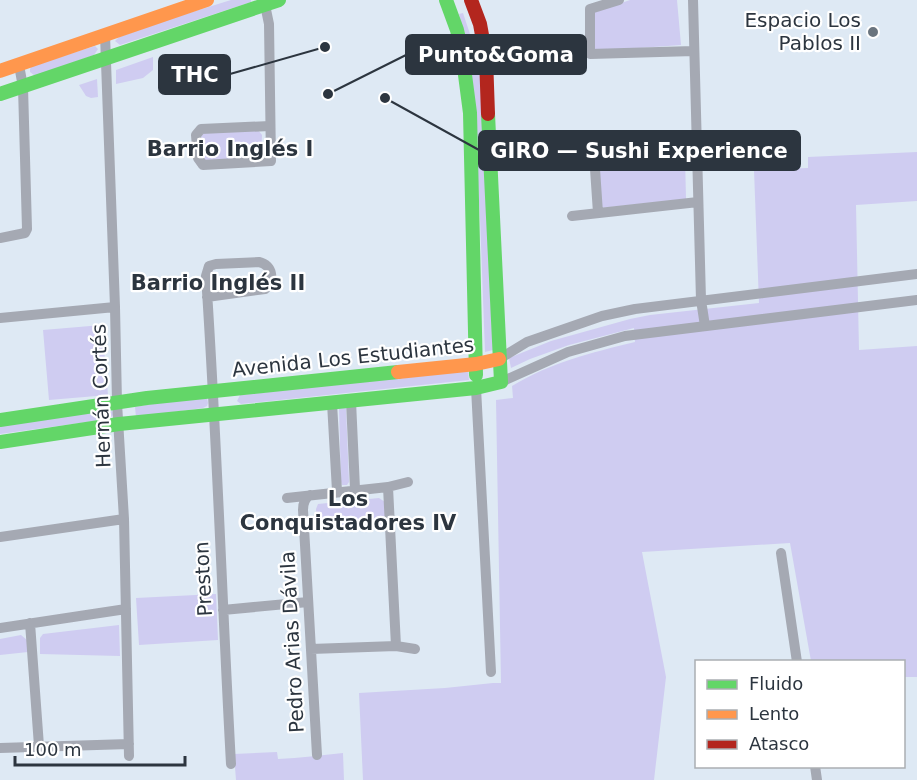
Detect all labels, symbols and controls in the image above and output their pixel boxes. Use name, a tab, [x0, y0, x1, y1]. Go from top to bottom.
place label: Espacio Los Pablos II	[744, 8, 861, 55]
marker: Espacio Los Pablos II	[866, 25, 880, 39]
callout: Punto&Goma	[406, 35, 586, 74]
text: Punto&Goma	[418, 43, 574, 67]
callout: THC	[159, 55, 230, 94]
text: THC	[171, 63, 219, 87]
callout: GIRO — Sushi Experience	[479, 131, 800, 170]
district label: Barrio Inglés I	[147, 137, 313, 161]
text: GIRO — Sushi Experience	[490, 139, 788, 163]
district label: Barrio Inglés II	[131, 271, 305, 295]
street label: Hernán Cortés	[86, 324, 116, 468]
street label: Avenida Los Estudiantes	[231, 332, 475, 382]
district label: Los Conquistadores IV	[240, 487, 457, 535]
street label: Preston	[189, 541, 217, 617]
street label: Pedro Arias Dávila	[275, 550, 309, 734]
legend	[695, 660, 905, 768]
text: Fluido	[749, 673, 803, 694]
text: Lento	[749, 703, 799, 724]
scale bar	[15, 729, 184, 767]
text: Atasco	[749, 733, 809, 754]
text: 100 m	[24, 739, 82, 760]

